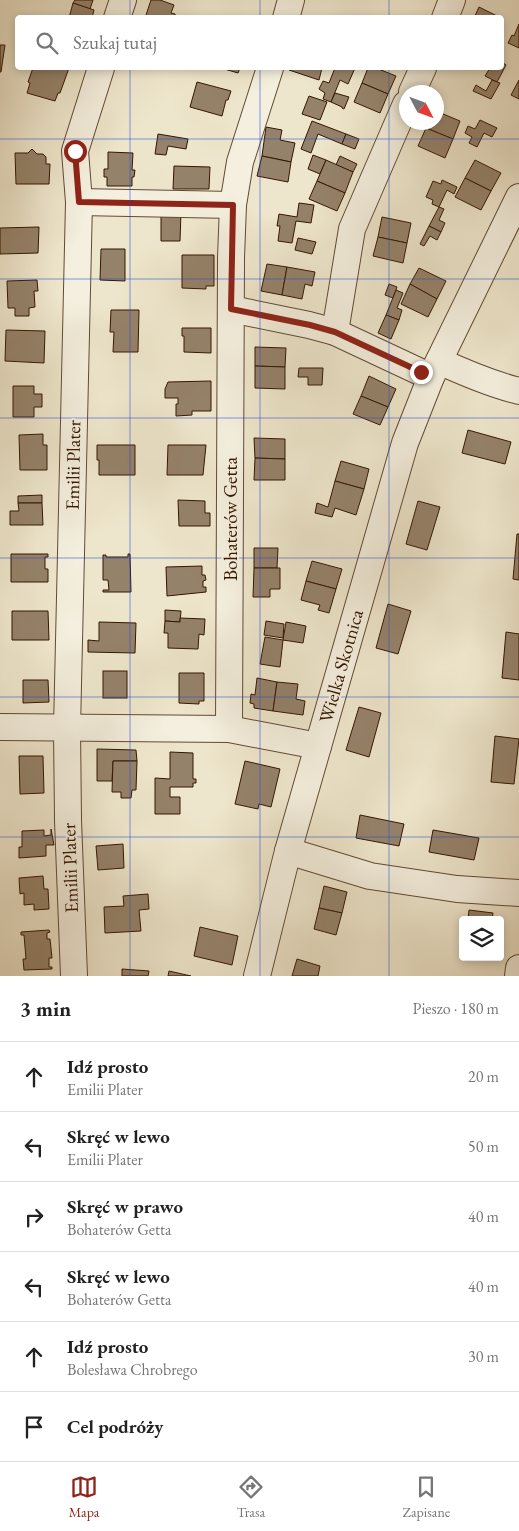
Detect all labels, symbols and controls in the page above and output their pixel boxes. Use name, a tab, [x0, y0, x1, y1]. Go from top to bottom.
search box	[15, 15, 504, 70]
icon: search	[33, 29, 61, 57]
text: Szukaj tutaj	[73, 30, 157, 55]
north arrow	[399, 85, 444, 130]
route start	[64, 140, 87, 163]
route end	[410, 361, 433, 384]
street label: Emilii Plater	[60, 419, 86, 510]
street label: Bohaterów Getta	[218, 457, 243, 581]
street label: Wielka Skotnica	[313, 606, 369, 726]
street label: Emilii Plater	[56, 822, 84, 914]
map controls	[459, 916, 504, 961]
button: layers	[459, 916, 504, 961]
text: 3 min	[20, 995, 71, 1022]
text: Pieszo · 180 m	[413, 998, 499, 1019]
text: Idź prosto	[67, 1054, 148, 1079]
icon: ahead	[20, 1063, 48, 1091]
text: 20 m	[468, 1066, 499, 1087]
text: Emilii Plater	[67, 1079, 143, 1100]
text: Skręć w lewo	[67, 1124, 170, 1149]
icon: left	[20, 1133, 48, 1161]
text: 50 m	[468, 1136, 499, 1157]
text: Emilii Plater	[67, 1149, 143, 1170]
text: Skręć w prawo	[67, 1194, 183, 1219]
icon: right	[20, 1203, 48, 1231]
text: 40 m	[468, 1206, 499, 1227]
text: Bohaterów Getta	[67, 1219, 171, 1240]
text: Skręć w lewo	[67, 1264, 170, 1289]
icon: left	[20, 1273, 48, 1301]
text: 40 m	[468, 1276, 499, 1297]
text: Bohaterów Getta	[67, 1289, 171, 1310]
text: Idź prosto	[67, 1334, 148, 1359]
icon: ahead	[20, 1343, 48, 1371]
text: 30 m	[468, 1346, 499, 1367]
text: Bolesława Chrobrego	[67, 1359, 198, 1380]
icon: arrive	[20, 1413, 48, 1441]
text: Cel podróży	[67, 1414, 163, 1439]
tab: Mapa	[69, 1473, 99, 1521]
tab: Trasa	[237, 1473, 265, 1521]
tab: Zapisane	[403, 1473, 450, 1521]

